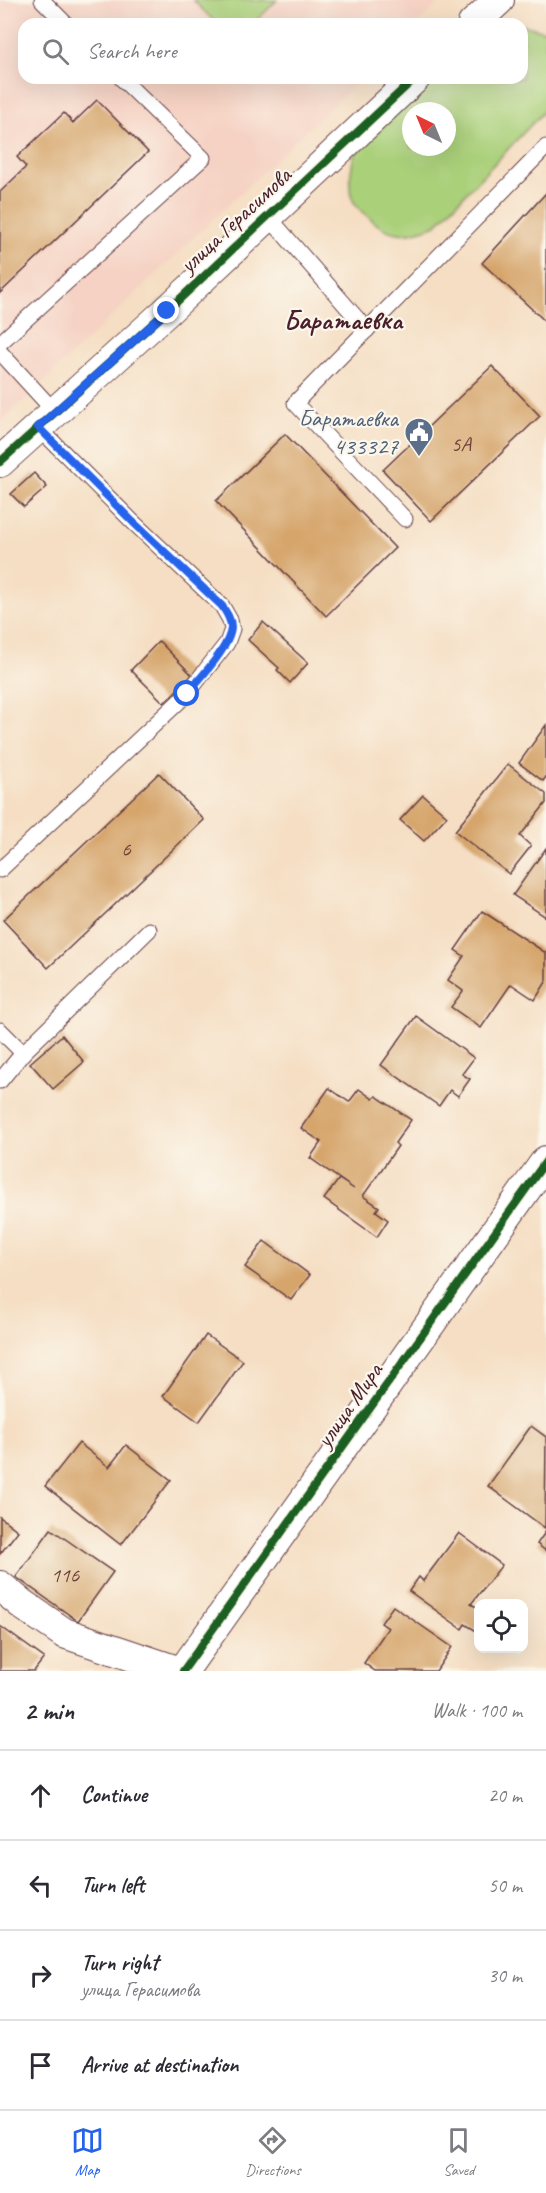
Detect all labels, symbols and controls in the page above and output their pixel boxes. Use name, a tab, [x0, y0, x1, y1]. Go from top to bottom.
search box	[18, 18, 528, 84]
icon: search	[39, 35, 72, 68]
text: Search here	[87, 37, 177, 65]
north arrow	[402, 102, 456, 156]
street label: улица Герасимова	[171, 160, 298, 281]
route end	[153, 297, 179, 323]
district label: Баратаевка	[284, 303, 404, 337]
place label: Баратаевка 433327	[298, 403, 399, 461]
public building icon: Баратаевка 433327	[403, 416, 435, 458]
house number: 5А	[451, 431, 472, 457]
route start	[173, 680, 199, 706]
house number: 6	[121, 836, 131, 862]
street label: улица Мира	[308, 1356, 390, 1455]
house number: 116	[51, 1562, 80, 1588]
map controls	[474, 1599, 528, 1653]
button: locate	[474, 1599, 528, 1653]
text: 2 min	[24, 1694, 74, 1727]
text: Walk · 100 m	[432, 1698, 522, 1723]
icon: ahead	[24, 1779, 57, 1812]
text: Continue	[81, 1781, 147, 1809]
text: 20 m	[488, 1783, 522, 1808]
icon: left	[24, 1869, 57, 1902]
text: Turn left	[81, 1871, 145, 1899]
text: 50 m	[488, 1873, 522, 1898]
text: Turn right	[81, 1949, 158, 1977]
icon: right	[24, 1959, 57, 1992]
text: 30 m	[488, 1963, 522, 1988]
text: улица Герасимова	[81, 1977, 200, 2002]
icon: arrive	[24, 2049, 57, 2082]
text: Arrive at destination	[81, 2051, 238, 2079]
tab: Map	[71, 2124, 104, 2180]
tab: Directions	[245, 2124, 301, 2180]
tab: Saved	[442, 2124, 475, 2180]

